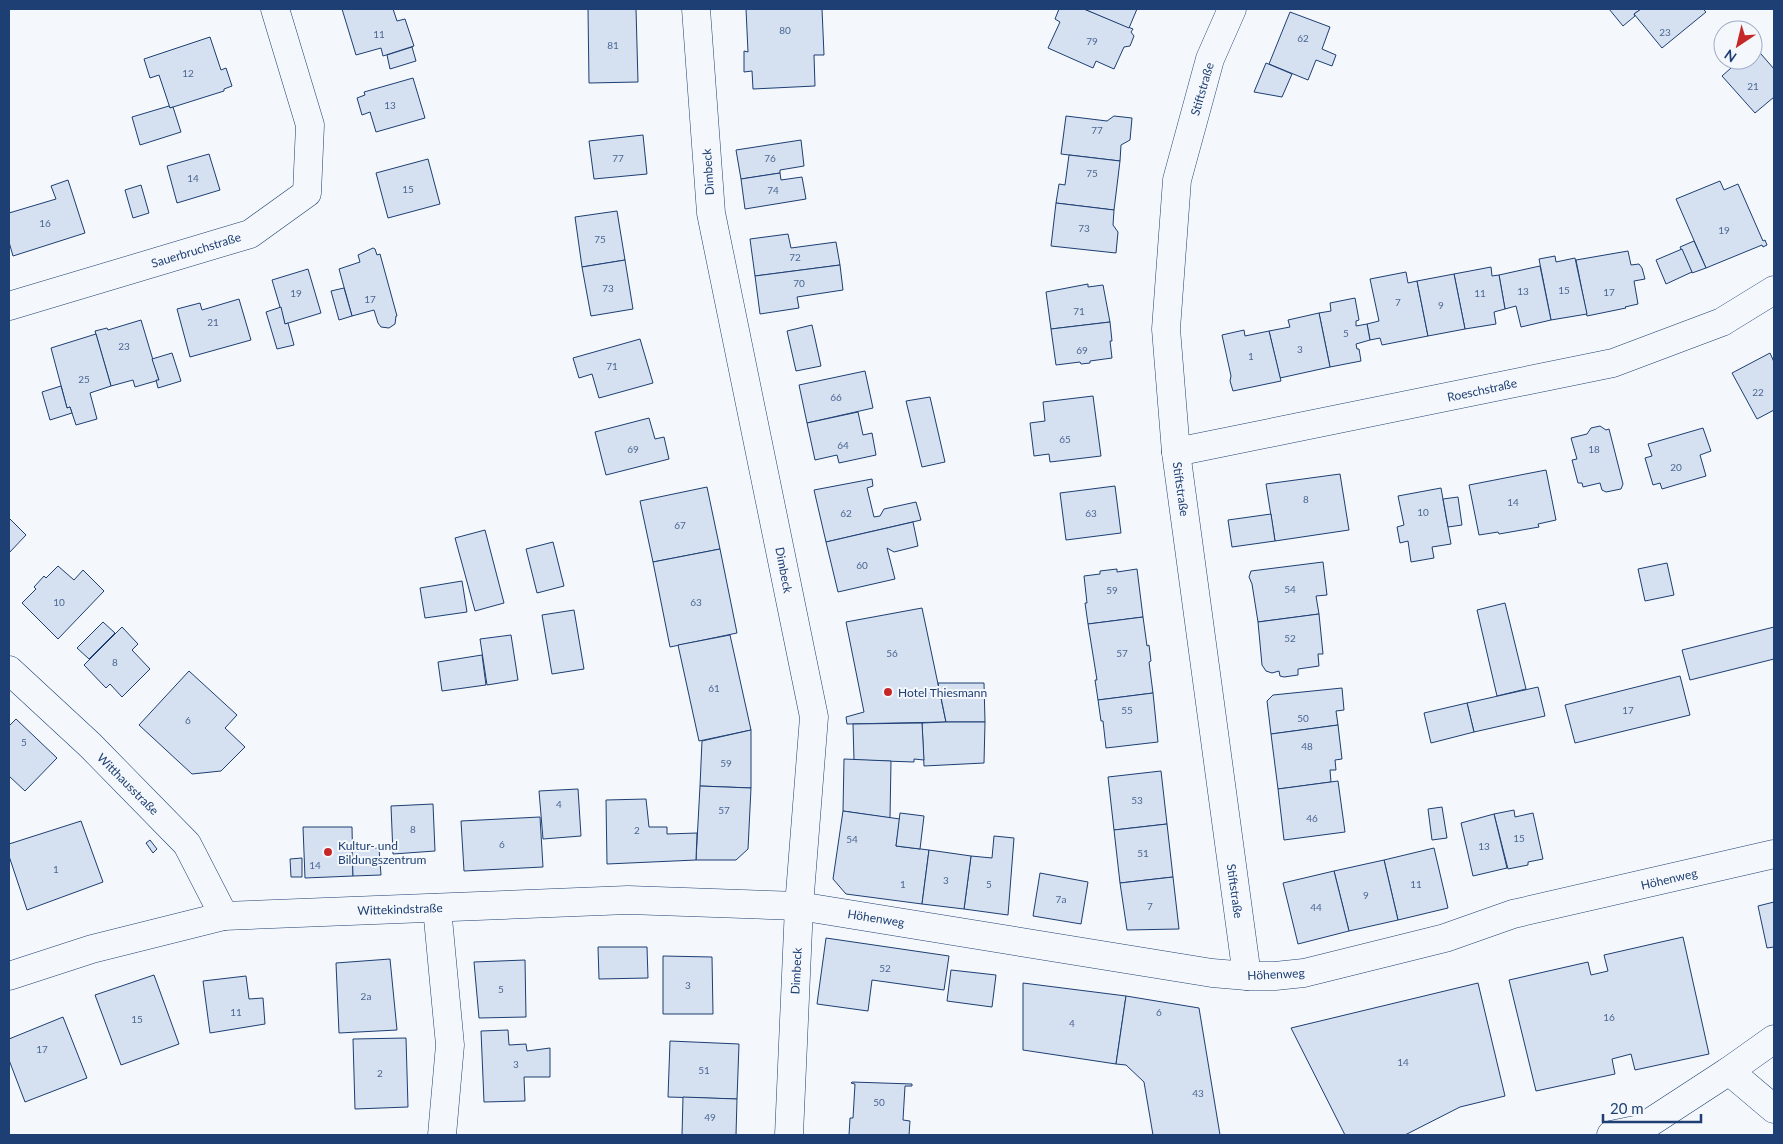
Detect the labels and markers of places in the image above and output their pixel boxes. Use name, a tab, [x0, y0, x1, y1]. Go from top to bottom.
place label: Hotel Thiesmann	[898, 685, 987, 700]
marker: Hotel Thiesmann	[882, 686, 894, 698]
place label: Kultur- und Bildungszentrum	[338, 838, 427, 867]
marker: Kultur- und Bildungszentrum	[322, 846, 334, 858]

